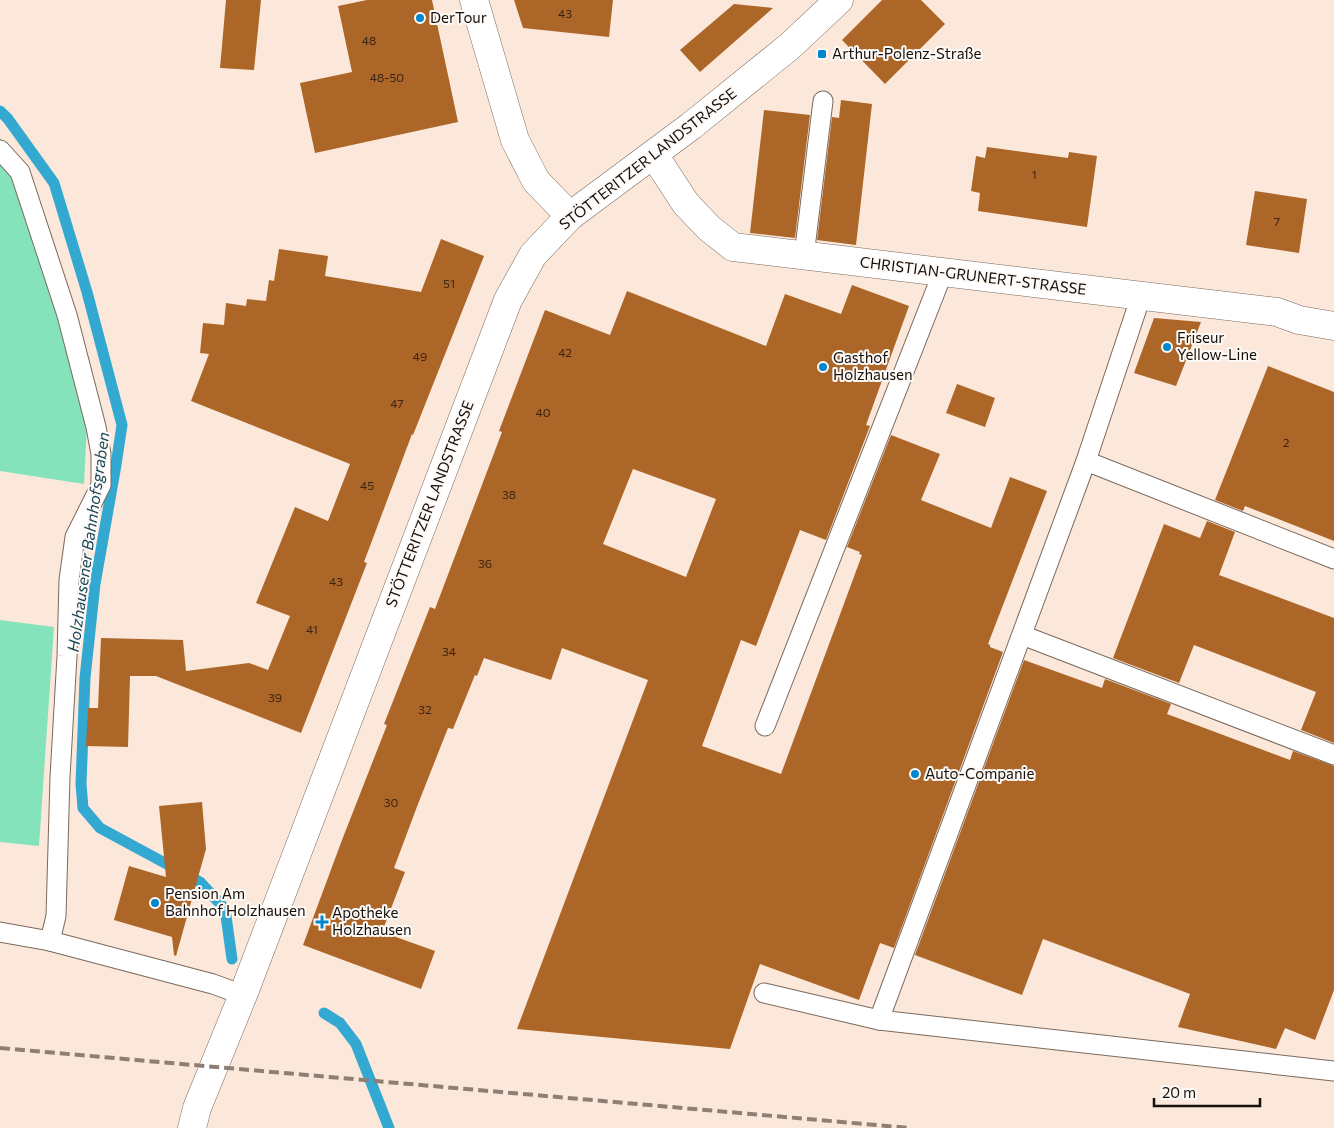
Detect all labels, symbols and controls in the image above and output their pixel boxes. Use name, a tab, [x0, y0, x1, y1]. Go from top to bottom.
house number: 43	[558, 6, 572, 20]
place label: DerTour	[430, 8, 487, 26]
marker: DerTour	[414, 12, 426, 24]
house number: 48	[362, 33, 376, 47]
place label: Arthur-Polenz-Straße	[832, 44, 982, 62]
marker: Arthur-Polenz-Straße	[816, 48, 828, 60]
house number: 48-50	[370, 70, 404, 84]
street label: STÖTTERITZER LANDSTRASSE	[555, 83, 740, 233]
house number: 1	[1031, 167, 1037, 181]
house number: 7	[1274, 214, 1280, 228]
street label: CHRISTIAN-GRUNERT-STRASSE	[859, 252, 1087, 298]
house number: 51	[443, 276, 455, 290]
place label: Friseur Yellow-Line	[1177, 328, 1257, 363]
marker: Friseur Yellow-Line	[1161, 341, 1173, 353]
house number: 42	[558, 345, 572, 359]
place label: Gasthof Holzhausen	[833, 348, 913, 383]
house number: 49	[413, 349, 427, 363]
marker: Gasthof Holzhausen	[817, 361, 829, 373]
house number: 47	[390, 396, 404, 410]
street label: STÖTTERITZER LANDSTRASSE	[381, 398, 477, 609]
house number: 40	[535, 405, 551, 419]
water label: Holzhausener Bahnhofsgraben	[63, 431, 112, 653]
house number: 2	[1283, 435, 1290, 449]
house number: 45	[360, 478, 374, 492]
house number: 38	[502, 487, 516, 501]
house number: 36	[478, 556, 492, 570]
house number: 43	[329, 574, 343, 588]
house number: 41	[306, 622, 318, 636]
house number: 34	[442, 644, 456, 658]
house number: 39	[268, 690, 282, 704]
house number: 32	[418, 702, 432, 716]
place label: Auto-Companie	[925, 764, 1034, 782]
marker: Auto-Companie	[909, 768, 921, 780]
house number: 30	[384, 795, 399, 809]
place label: Pension Am Bahnhof Holzhausen	[165, 884, 306, 919]
marker: Pension Am Bahnhof Holzhausen	[149, 897, 161, 909]
place label: Apotheke Holzhausen	[332, 903, 412, 938]
marker: Apotheke Holzhausen	[316, 916, 328, 928]
scale bar	[1154, 1076, 1260, 1108]
text: 20 m	[1162, 1083, 1196, 1101]

